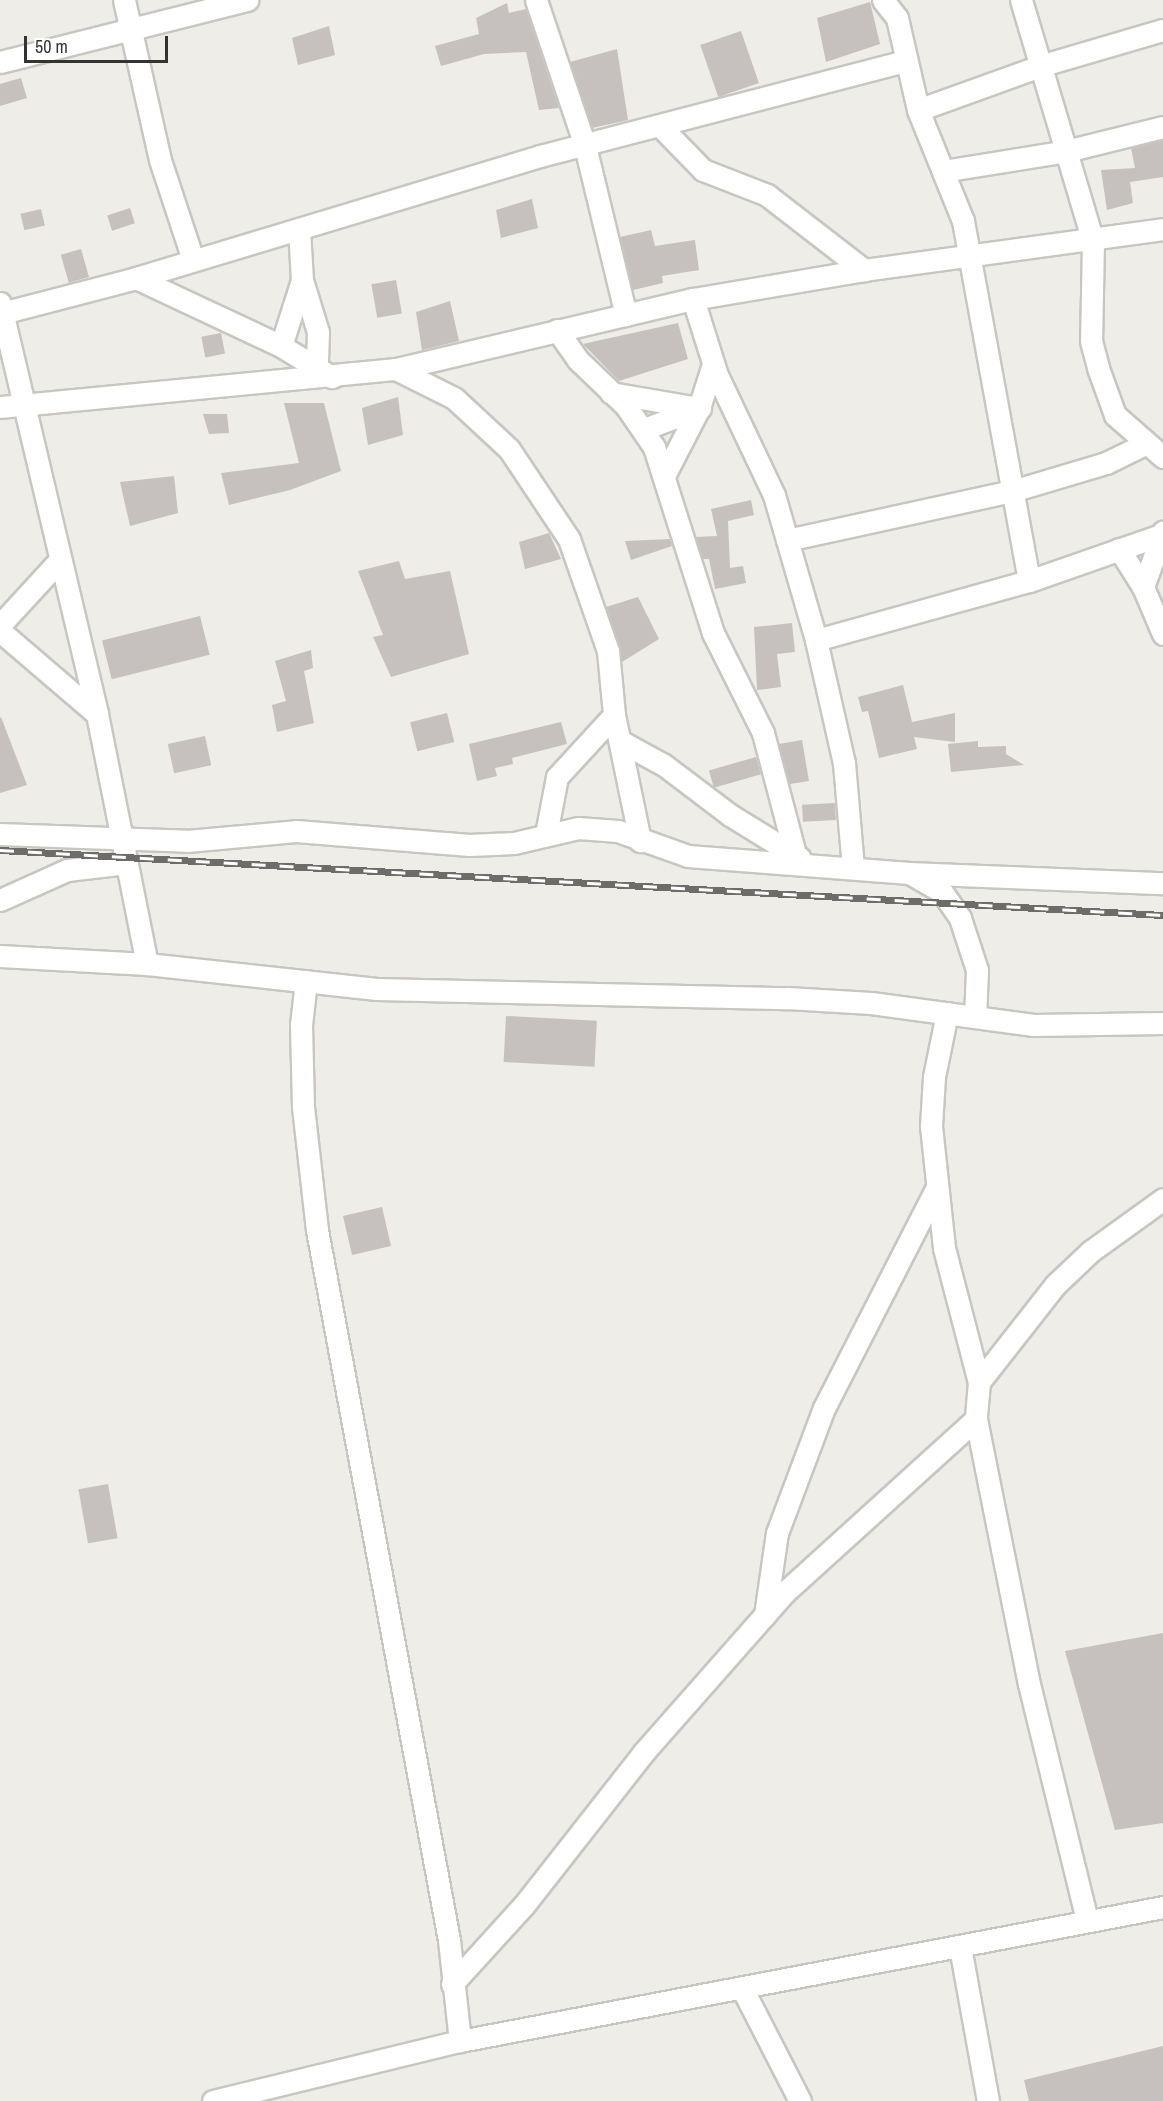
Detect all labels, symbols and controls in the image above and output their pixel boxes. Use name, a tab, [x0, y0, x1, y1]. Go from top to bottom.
scale bar	[27, 24, 171, 62]
text: 50 m	[35, 34, 68, 59]

